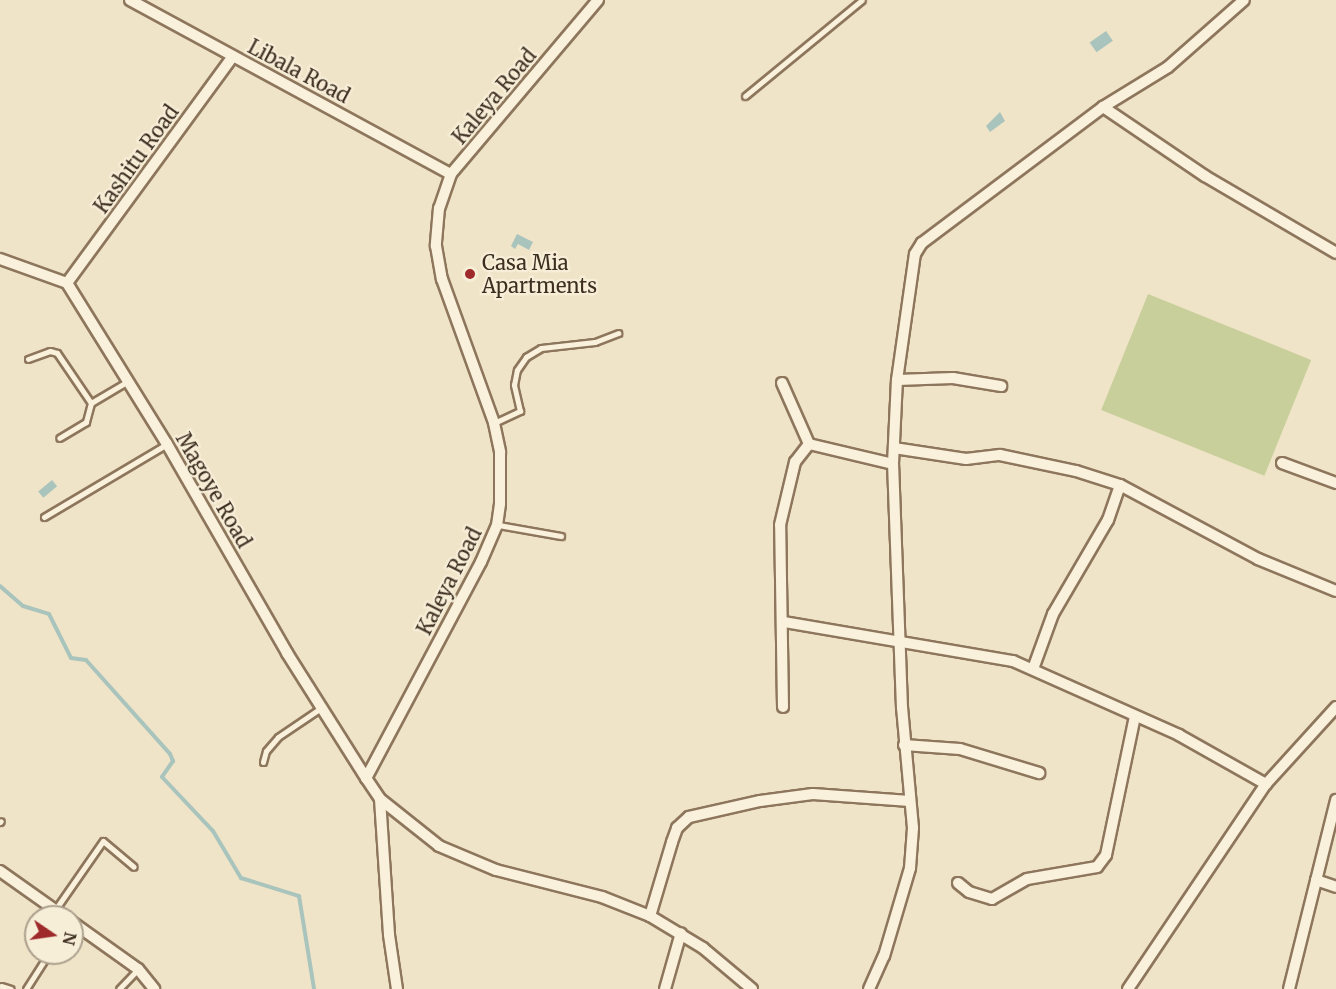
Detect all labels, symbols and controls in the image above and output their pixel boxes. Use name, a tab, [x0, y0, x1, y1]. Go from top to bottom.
street label: Libala Road	[244, 34, 354, 108]
street label: Kaleya Road	[447, 43, 541, 149]
street label: Kashitu Road	[89, 100, 183, 218]
place label: Casa Mia Apartments	[482, 250, 597, 297]
marker: Casa Mia Apartments	[463, 267, 477, 281]
street label: Magoye Road	[171, 428, 257, 552]
street label: Kaleya Road	[412, 523, 486, 639]
north arrow	[24, 905, 84, 965]
text: N	[58, 930, 81, 947]

